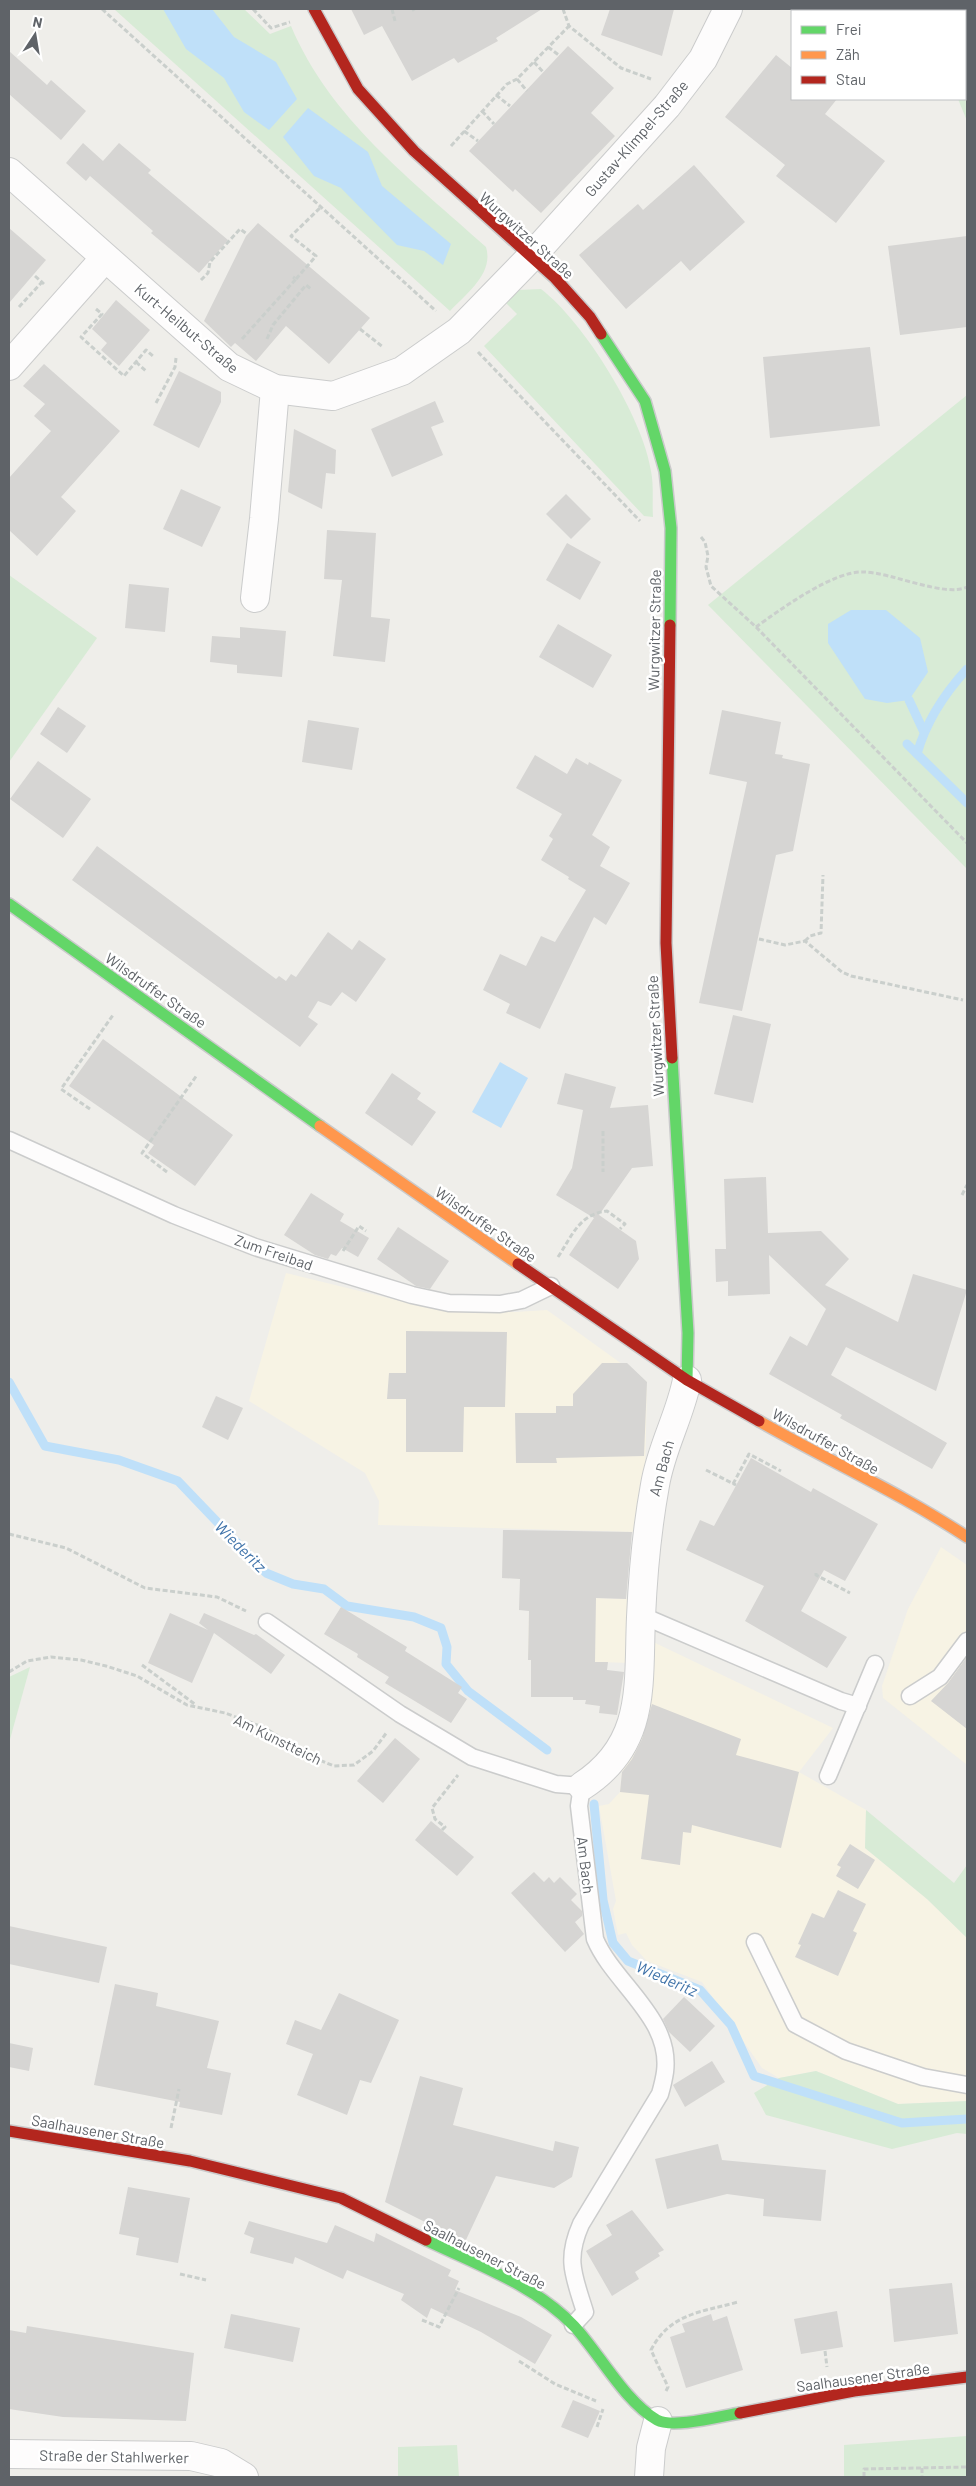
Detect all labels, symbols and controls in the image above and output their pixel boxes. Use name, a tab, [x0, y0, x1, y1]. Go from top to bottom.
north arrow	[10, 10, 60, 60]
legend	[791, 10, 966, 100]
text: N	[31, 13, 44, 31]
text: Frei	[836, 20, 862, 38]
text: Zäh	[836, 45, 860, 63]
text: Stau	[836, 70, 866, 88]
street label: Gustav-Klimpel-Straße	[581, 76, 691, 200]
street label: Wurgwitzer Straße	[476, 188, 578, 282]
street label: Kurt-Heilbut-Straße	[131, 279, 243, 377]
street label: Wurgwitzer Straße	[644, 569, 664, 691]
street label: Wilsdruffer Straße	[102, 948, 210, 1032]
street label: Wurgwitzer Straße	[643, 975, 667, 1097]
street label: Wilsdruffer Straße	[432, 1182, 540, 1266]
street label: Zum Freibad	[233, 1230, 315, 1274]
street label: Wilsdruffer Straße	[769, 1404, 883, 1478]
street label: Am Bach	[645, 1438, 677, 1498]
water label: Wiederitz	[211, 1516, 271, 1576]
street label: Am Kunstteich	[231, 1710, 325, 1768]
street label: Am Bach	[574, 1835, 598, 1895]
water label: Wiederitz	[634, 1956, 701, 2000]
street label: Saalhausener Straße	[30, 2110, 166, 2152]
street label: Saalhausener Straße	[421, 2215, 549, 2293]
street label: Saalhausener Straße	[795, 2359, 931, 2395]
street label: Straße der Stahlwerker	[39, 2446, 189, 2466]

